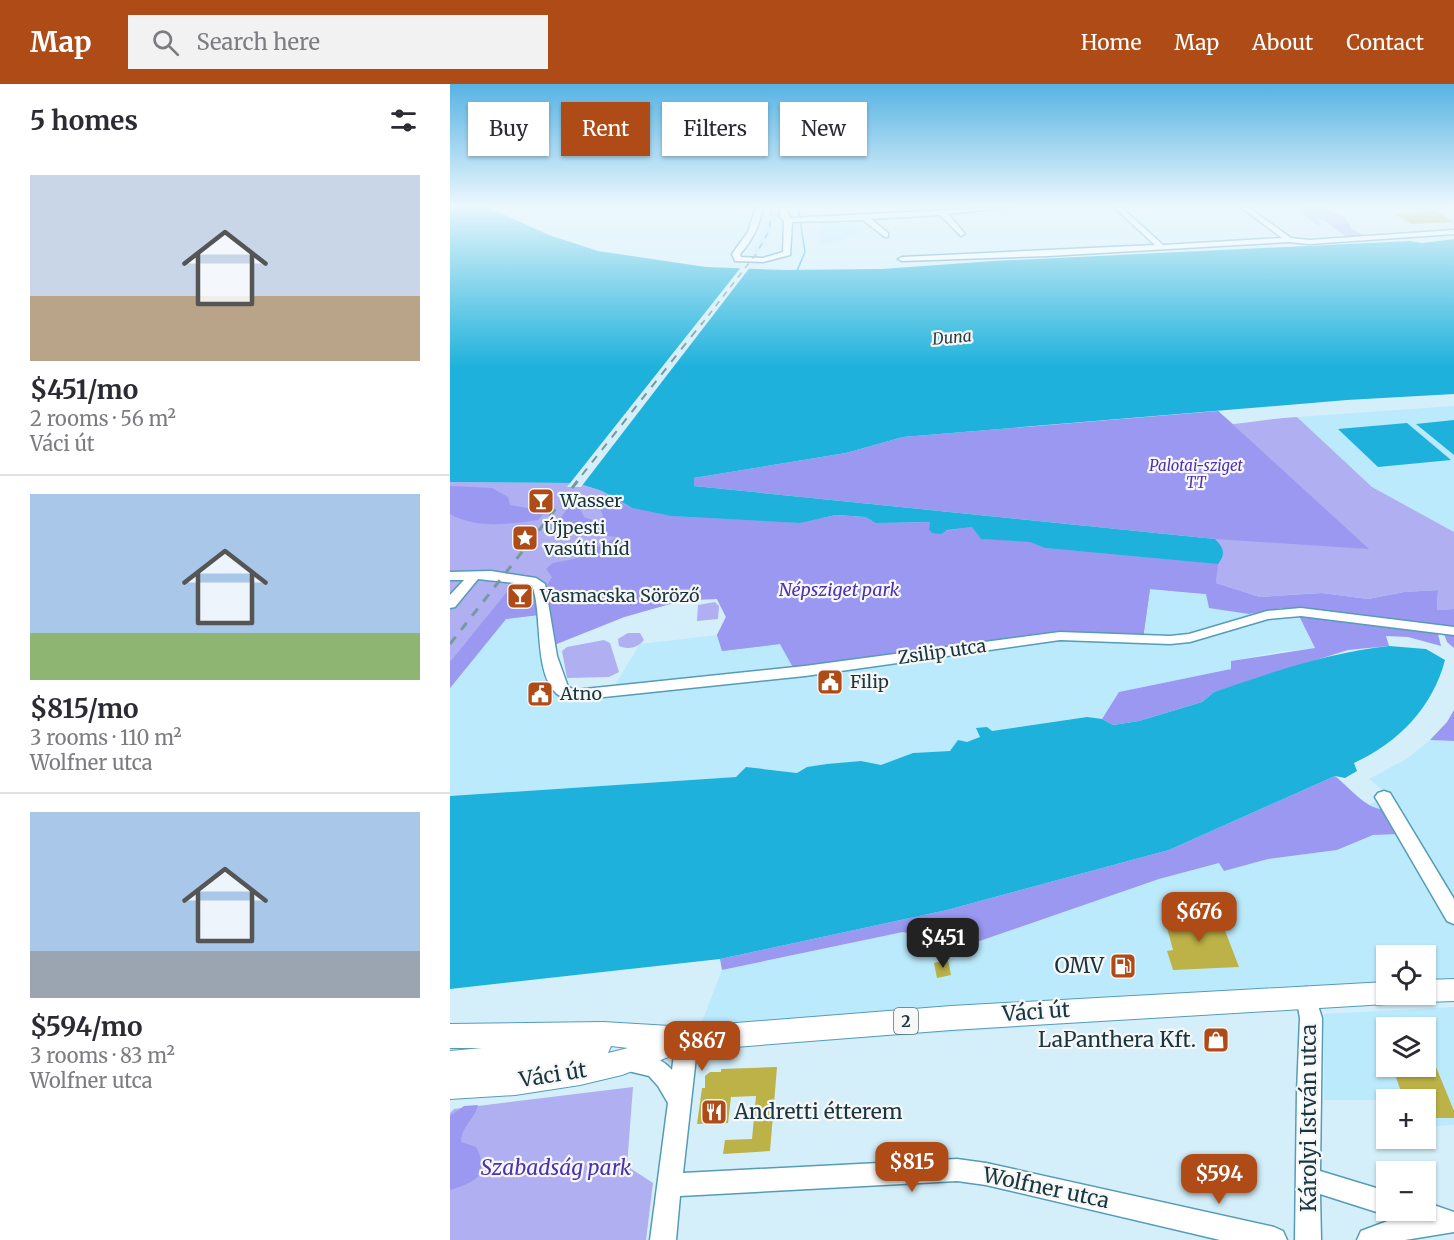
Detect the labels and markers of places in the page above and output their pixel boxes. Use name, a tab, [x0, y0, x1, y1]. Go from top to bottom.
bar icon: Wasser	[526, 486, 556, 516]
place label: Wasser	[559, 489, 622, 512]
place label: Újpesti vasúti híd	[543, 516, 630, 560]
place icon: Újpesti vasúti híd	[510, 523, 540, 553]
bar icon: Vasmacska Söröző	[505, 581, 535, 611]
place label: Vasmacska Söröző	[539, 584, 700, 607]
public building icon: Filip	[815, 667, 845, 697]
place label: Filip	[850, 670, 889, 693]
public building icon: Atno	[525, 679, 555, 709]
place label: Atno	[559, 682, 602, 705]
pin: $676	[1163, 892, 1235, 943]
pin: $451	[907, 918, 979, 969]
fuel station icon: OMV	[1108, 951, 1138, 981]
place label: OMV	[1055, 952, 1105, 979]
pin: $867	[666, 1021, 738, 1072]
shop icon: LaPanthera Kft.	[1201, 1025, 1231, 1055]
place label: LaPanthera Kft.	[1038, 1026, 1196, 1053]
restaurant icon: Andretti étterem	[699, 1097, 729, 1127]
place label: Andretti étterem	[733, 1098, 903, 1125]
pin: $815	[876, 1142, 948, 1193]
pin: $594	[1183, 1154, 1255, 1205]

